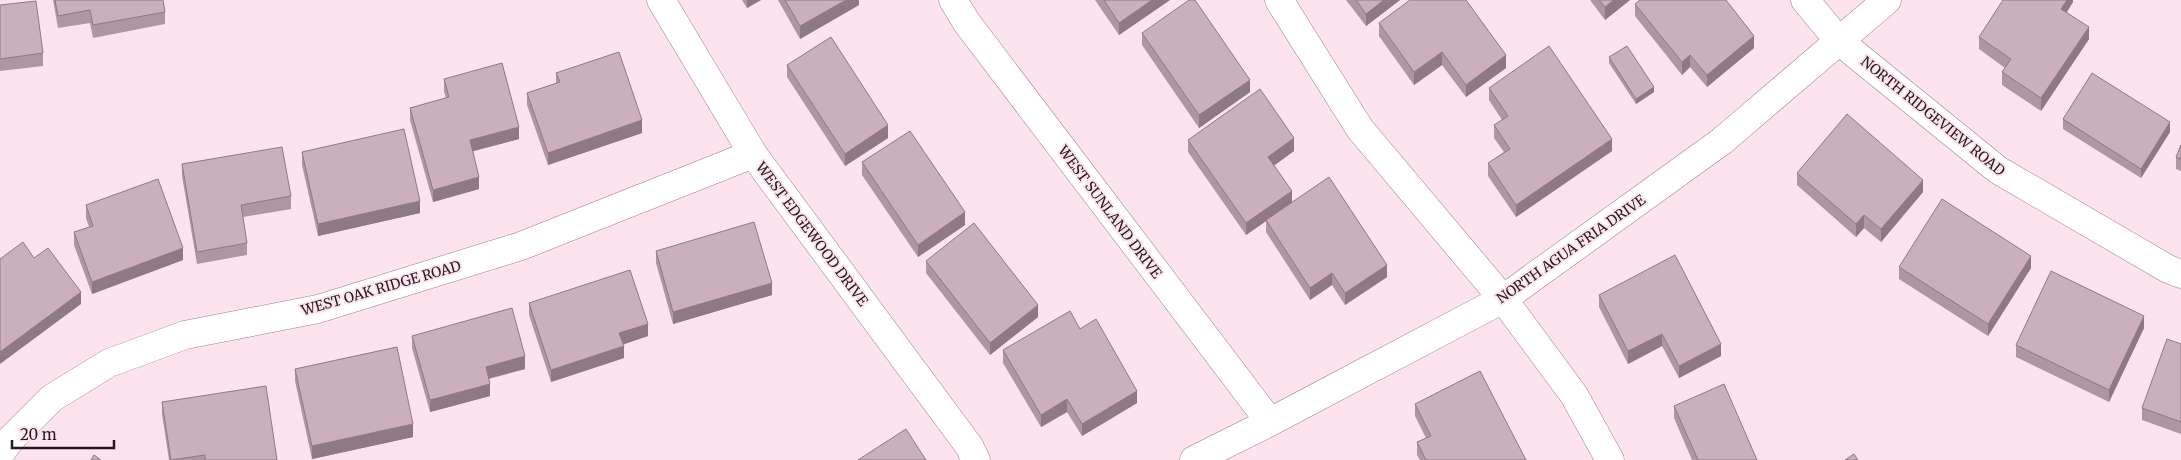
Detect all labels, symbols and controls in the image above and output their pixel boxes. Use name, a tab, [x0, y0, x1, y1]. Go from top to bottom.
street label: NORTH RIDGEVIEW ROAD	[1857, 52, 2009, 180]
street label: WEST SUNLAND DRIVE	[1054, 141, 1166, 282]
street label: WEST EDGEWOOD DRIVE	[751, 158, 872, 310]
street label: NORTH AGUA FRIA DRIVE	[1493, 191, 1649, 307]
street label: WEST OAK RIDGE ROAD	[298, 256, 463, 320]
scale bar	[12, 418, 115, 450]
text: 20 m	[20, 425, 57, 444]

